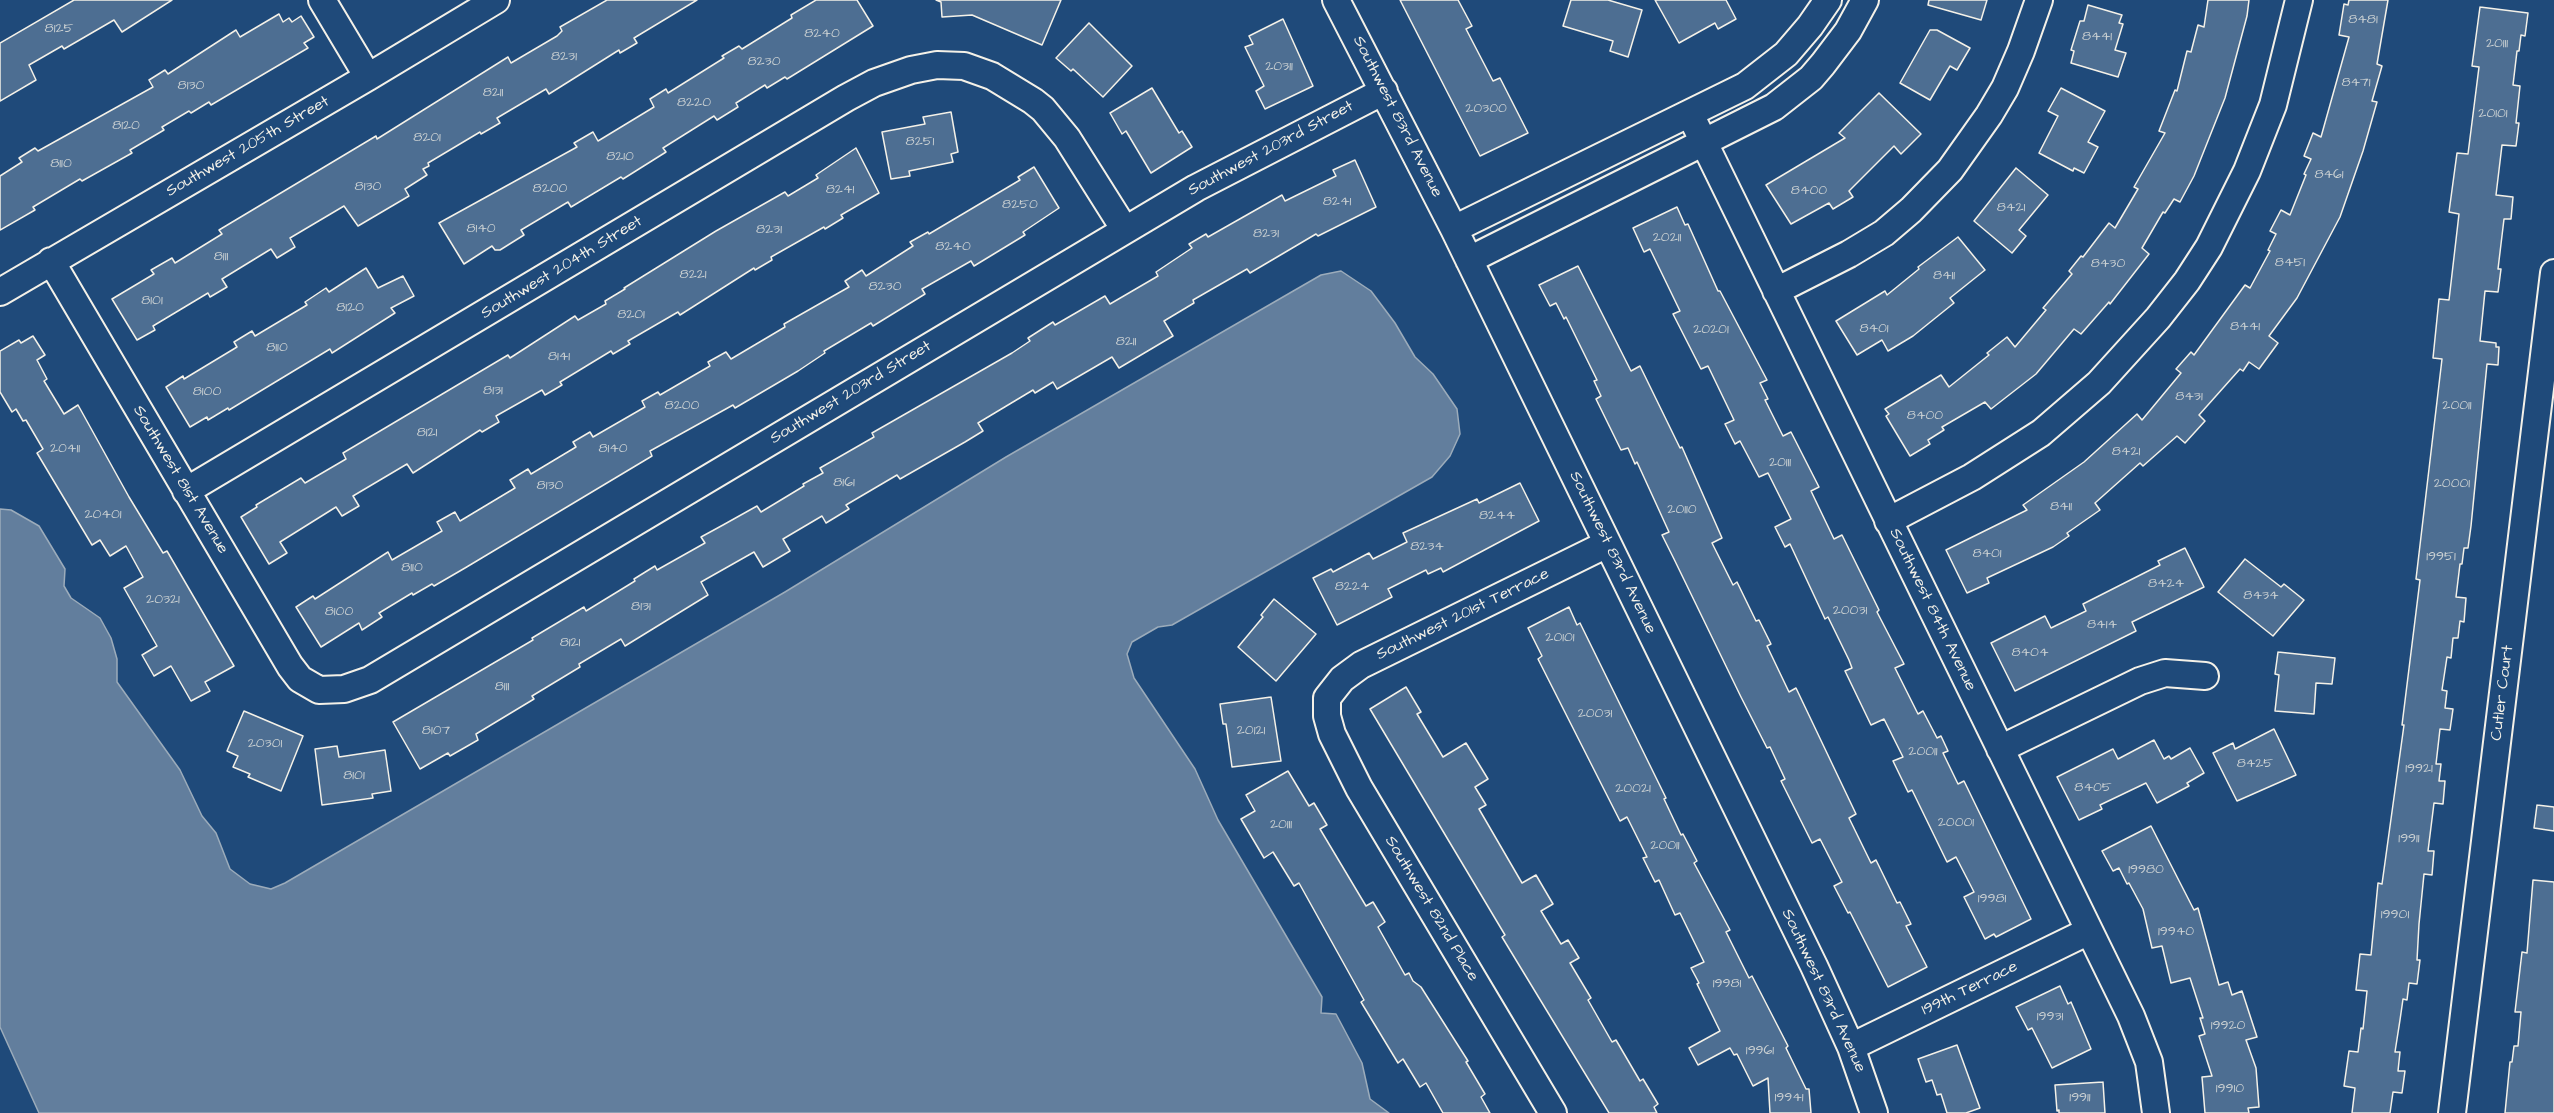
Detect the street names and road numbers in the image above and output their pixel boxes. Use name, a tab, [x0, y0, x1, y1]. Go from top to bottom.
street label: Southwest 83rd Avenue	[1348, 33, 1446, 201]
street label: Southwest 205th Street	[163, 92, 333, 202]
street label: Southwest 203rd Street	[1185, 97, 1357, 201]
street label: Southwest 204th Street	[478, 212, 646, 324]
street label: Southwest 203rd Street	[767, 337, 935, 449]
street label: Southwest 81st Avenue	[128, 402, 232, 558]
street label: Southwest 83rd Avenue	[1564, 469, 1660, 637]
street label: Southwest 84th Avenue	[1884, 526, 1980, 694]
street label: Southwest 201st Terrace	[1374, 565, 1552, 665]
street label: Cutler Court	[2488, 644, 2518, 742]
street label: Southwest 82nd Place	[1380, 833, 1482, 985]
street label: Southwest 83rd Avenue	[1777, 906, 1869, 1076]
street label: 199th Terrace	[1919, 958, 2021, 1020]

